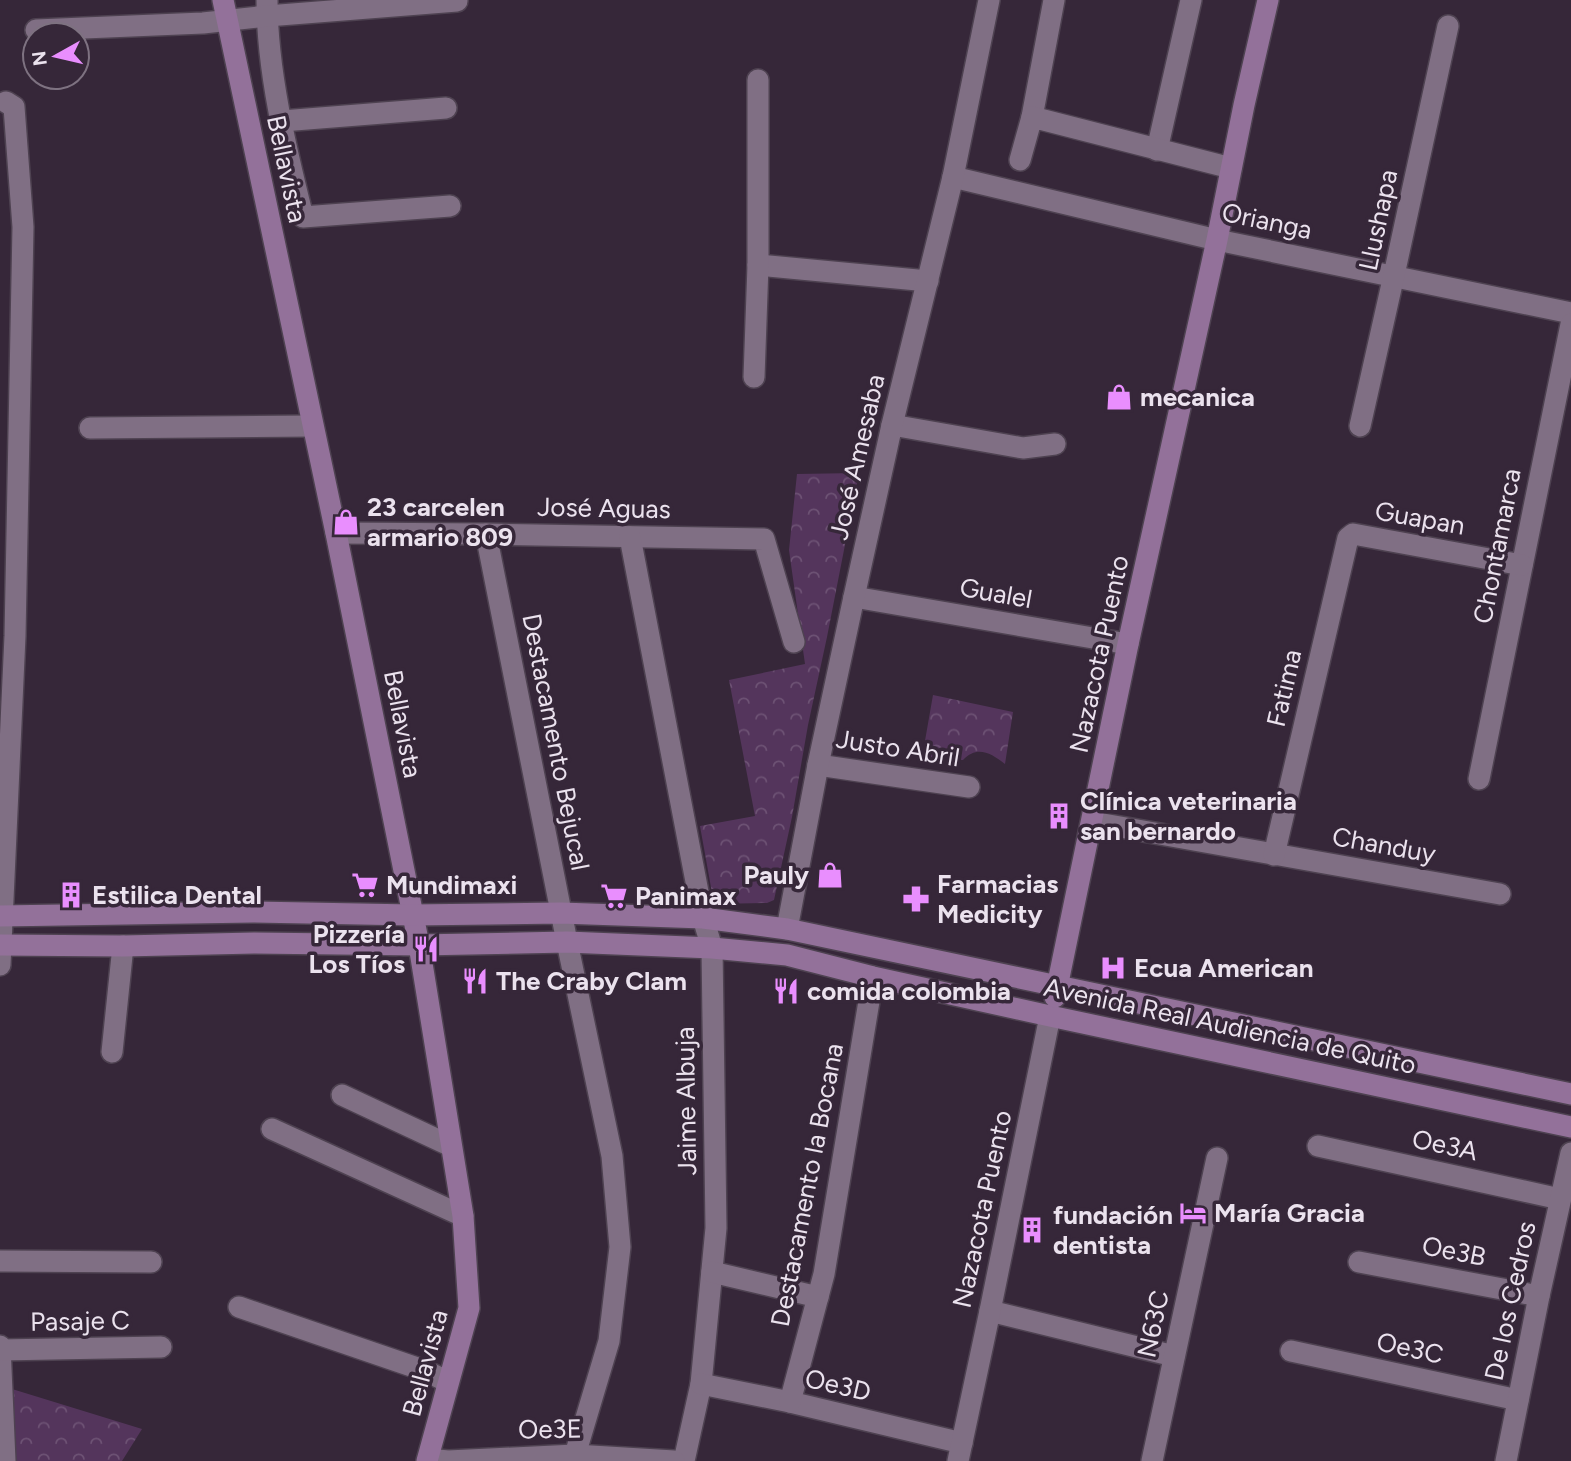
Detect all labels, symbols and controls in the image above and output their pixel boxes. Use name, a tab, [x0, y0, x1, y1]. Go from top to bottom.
north arrow	[21, 21, 91, 91]
text: N	[27, 49, 52, 67]
street label: Bellavista	[260, 112, 314, 226]
street label: Llushapa	[1352, 167, 1404, 273]
street label: Orianga	[1219, 196, 1315, 246]
street label: José Amesaba	[822, 371, 892, 543]
place label: mecanica	[1140, 381, 1255, 413]
shop icon: mecanica	[1104, 382, 1134, 412]
street label: Chontamarca	[1466, 466, 1528, 626]
place label: 23 carcelen armario 809	[367, 491, 513, 553]
street label: José Aguas	[537, 491, 671, 525]
street label: Guapan	[1373, 494, 1467, 542]
shop icon: 23 carcelen armario 809	[331, 507, 361, 537]
street label: Nazacota Puento	[1062, 552, 1136, 756]
street label: Gualel	[957, 571, 1035, 615]
street label: Destacamento Bejucal	[515, 611, 597, 873]
street label: Fatima	[1260, 646, 1308, 730]
street label: Bellavista	[377, 667, 429, 781]
street label: Justo Abril	[834, 722, 962, 774]
place label: Clínica veterinaria san bernardo	[1080, 785, 1297, 847]
building icon: Clínica veterinaria san bernardo	[1044, 801, 1074, 831]
street label: Chanduy	[1330, 820, 1439, 870]
place label: Pauly	[744, 859, 809, 891]
shop icon: Pauly	[815, 860, 845, 890]
place label: Farmacias Medicity	[937, 868, 1058, 930]
place label: Mundimaxi	[386, 869, 517, 901]
supermarket icon: Mundimaxi	[350, 870, 380, 900]
place label: Estilica Dental	[92, 879, 262, 911]
building icon: Estilica Dental	[56, 880, 86, 910]
place label: Panimax	[635, 880, 736, 912]
supermarket icon: Panimax	[599, 881, 629, 911]
pharmacy icon: Farmacias Medicity	[901, 884, 931, 914]
place label: Pizzería Los Tíos	[308, 918, 405, 980]
restaurant icon: Pizzería Los Tíos	[411, 934, 441, 964]
place label: Ecua American	[1134, 952, 1313, 984]
hospital icon: Ecua American	[1098, 953, 1128, 983]
place label: The Craby Clam	[496, 965, 687, 997]
restaurant icon: The Craby Clam	[460, 966, 490, 996]
street label: Avenida Real Audiencia de Quito	[1041, 971, 1419, 1081]
place label: comida colombia	[807, 975, 1011, 1007]
restaurant icon: comida colombia	[771, 976, 801, 1006]
street label: Jaime Albuja	[669, 1026, 703, 1176]
street label: Destacamento la Bocana	[764, 1041, 850, 1329]
street label: Nazacota Puento	[945, 1107, 1019, 1311]
street label: Oe3A	[1409, 1122, 1481, 1168]
place label: María Gracia	[1214, 1197, 1365, 1229]
hotel icon: María Gracia	[1178, 1198, 1208, 1228]
place label: fundación dentista	[1053, 1199, 1173, 1261]
building icon: fundación dentista	[1017, 1215, 1047, 1245]
street label: De los Cedros	[1478, 1218, 1542, 1384]
street label: Oe3B	[1419, 1229, 1489, 1273]
street label: N63C	[1130, 1288, 1176, 1360]
street label: Pasaje C	[30, 1304, 130, 1338]
street label: Bellavista	[395, 1306, 455, 1420]
street label: Oe3C	[1374, 1325, 1446, 1371]
street label: Oe3D	[802, 1362, 874, 1408]
street label: Oe3E	[518, 1412, 582, 1446]

